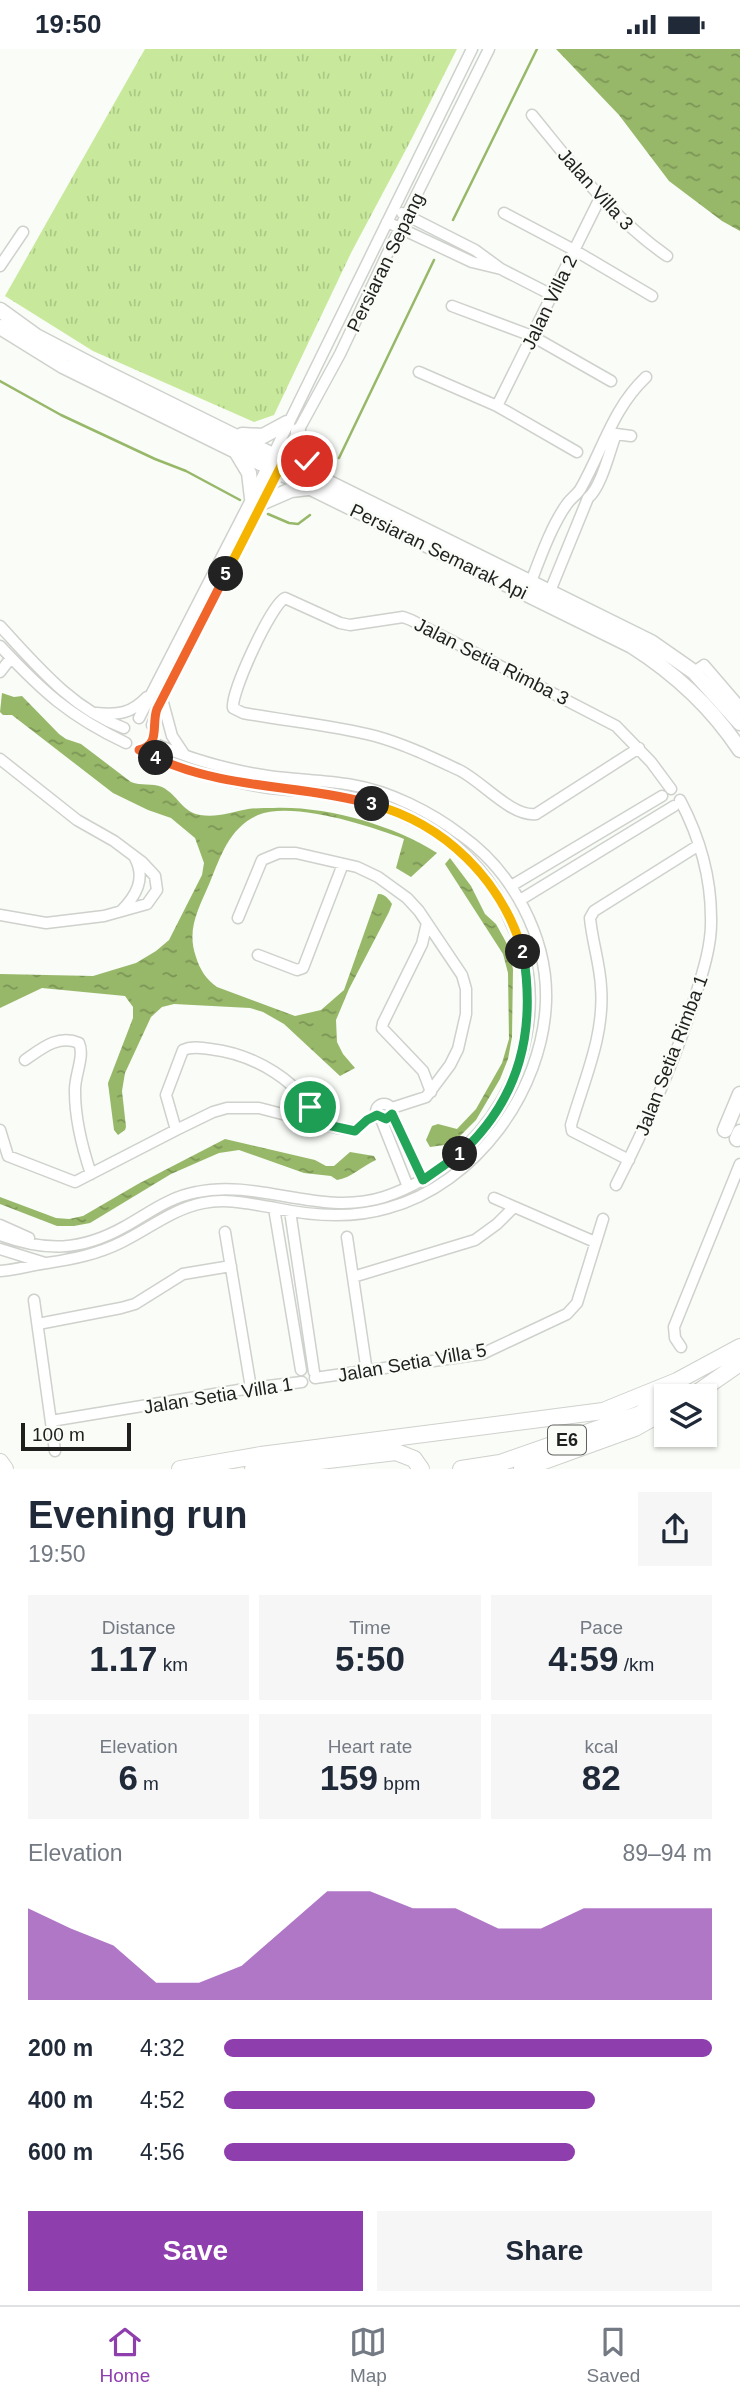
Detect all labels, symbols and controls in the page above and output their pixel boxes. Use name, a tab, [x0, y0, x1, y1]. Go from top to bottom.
text: 19:50	[35, 9, 102, 39]
street label: Jalan Villa 3	[554, 144, 638, 234]
street label: Persiaran Sepang	[343, 189, 428, 335]
street label: Jalan Villa 2	[518, 252, 581, 353]
pin	[277, 431, 337, 491]
icon: check	[288, 442, 326, 480]
street label: Persiaran Semarak Api	[347, 499, 531, 603]
pin: 5	[208, 557, 244, 591]
text: 5	[220, 563, 231, 584]
street label: Jalan Setia Rimba 3	[411, 613, 572, 709]
pin: 4	[138, 741, 174, 775]
text: 4	[150, 747, 161, 768]
pin: 3	[354, 787, 390, 821]
text: 3	[366, 793, 377, 814]
pin: 2	[505, 935, 540, 969]
text: 2	[517, 941, 528, 962]
street label: Jalan Setia Rimba 1	[631, 972, 712, 1138]
pin	[280, 1077, 340, 1137]
icon: arrive	[291, 1088, 329, 1126]
pin: 1	[442, 1137, 477, 1171]
text: 1	[454, 1143, 465, 1164]
street label: Jalan Setia Villa 5	[336, 1339, 488, 1386]
street label: Jalan Setia Villa 1	[142, 1373, 294, 1418]
map controls	[654, 1384, 717, 1447]
button: layers	[654, 1384, 717, 1447]
scale bar	[21, 1419, 131, 1451]
text: 100 m	[32, 1424, 85, 1445]
road number: E6	[548, 1425, 586, 1455]
button: share	[638, 1492, 712, 1566]
text: Evening run	[28, 1494, 248, 1536]
text: 19:50	[28, 1541, 86, 1567]
text: Distance	[102, 1617, 176, 1638]
text: Time	[349, 1617, 391, 1638]
text: Pace	[580, 1617, 623, 1638]
text: 1.17	[89, 1639, 157, 1678]
text: 5:50	[335, 1639, 405, 1678]
text: 4:59	[548, 1639, 618, 1678]
text: km	[157, 1654, 188, 1675]
text: /km	[618, 1654, 654, 1675]
text: Elevation	[100, 1736, 178, 1757]
text: Heart rate	[328, 1736, 412, 1757]
text: kcal	[584, 1736, 618, 1757]
text: 6	[118, 1758, 138, 1797]
text: 159	[320, 1758, 378, 1797]
text: 82	[582, 1758, 621, 1797]
text: m	[138, 1773, 159, 1794]
text: bpm	[378, 1773, 420, 1794]
text: Elevation	[28, 1840, 123, 1866]
text: 89–94 m	[622, 1840, 712, 1866]
text: 200 m	[28, 2035, 93, 2061]
text: 4:32	[140, 2035, 185, 2061]
text: 400 m	[28, 2087, 93, 2113]
text: 4:52	[140, 2087, 185, 2113]
text: 600 m	[28, 2139, 93, 2165]
text: 4:56	[140, 2139, 185, 2165]
button: Save	[28, 2211, 363, 2291]
button: Share	[377, 2211, 712, 2291]
tab: Home	[100, 2323, 150, 2387]
tab: Map	[349, 2323, 387, 2387]
tab: Saved	[587, 2323, 640, 2387]

